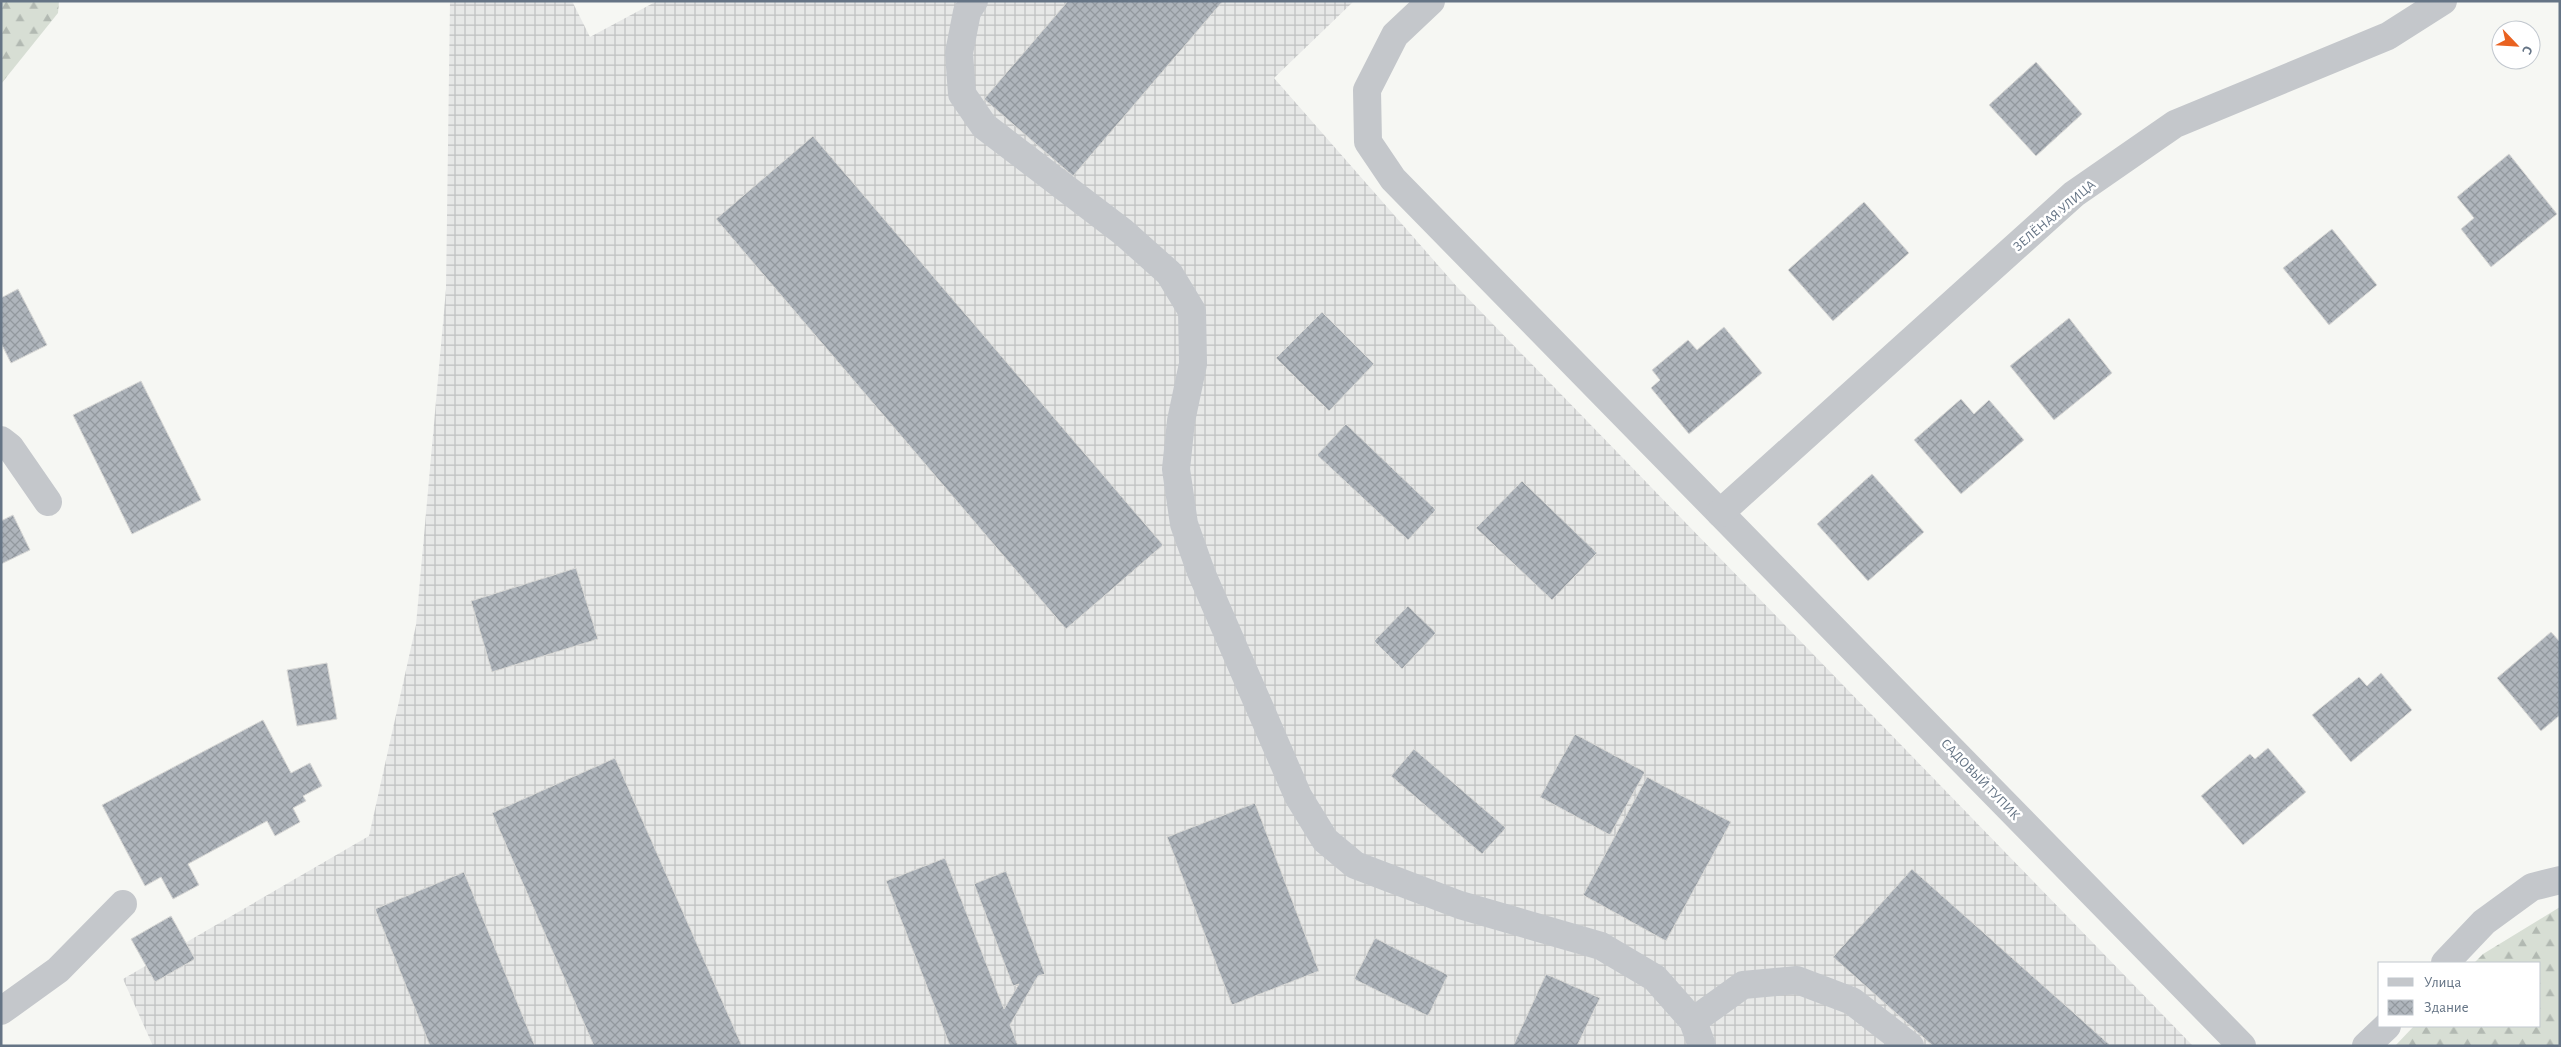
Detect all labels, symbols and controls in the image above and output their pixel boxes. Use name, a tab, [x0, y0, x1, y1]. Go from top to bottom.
north arrow	[2491, 20, 2541, 70]
text: С	[2519, 44, 2535, 57]
street label: ЗЕЛЁНАЯ УЛИЦА	[2010, 176, 2098, 254]
street label: САДОВЫЙ ТУПИК	[1938, 736, 2023, 823]
legend	[2378, 962, 2541, 1027]
text: Улица	[2424, 975, 2461, 990]
text: Здание	[2424, 1000, 2469, 1015]

